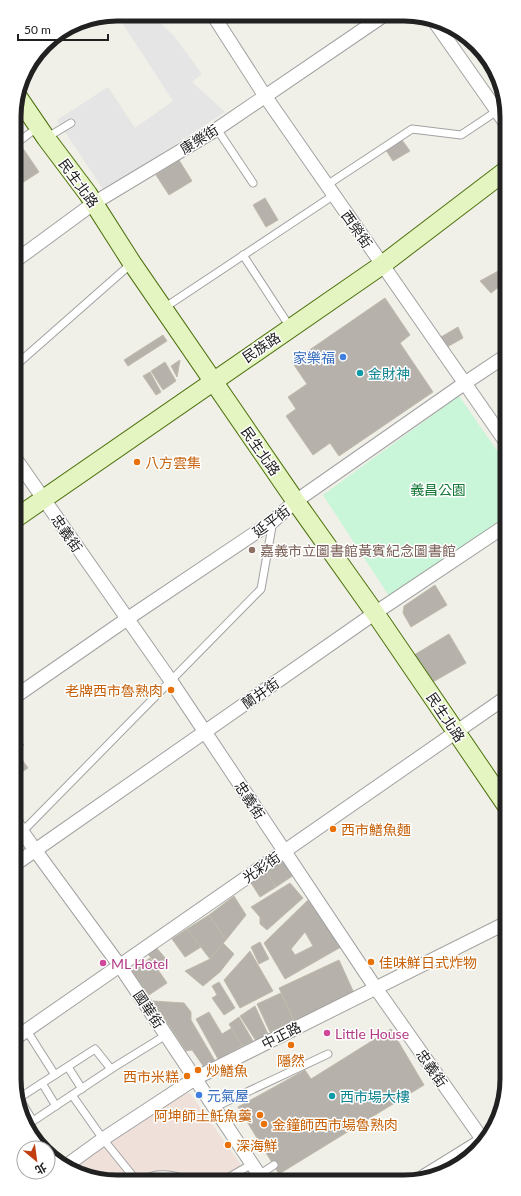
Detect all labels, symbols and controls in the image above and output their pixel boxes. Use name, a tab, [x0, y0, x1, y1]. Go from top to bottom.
scale bar	[18, 16, 108, 42]
text: 50 m	[24, 22, 51, 37]
street label: 康樂街	[177, 121, 221, 157]
street label: 民生北路	[56, 155, 102, 211]
street label: 西榮街	[338, 207, 376, 251]
street label: 民族路	[239, 328, 283, 366]
place label: 家樂福	[293, 349, 335, 366]
marker: 家樂福	[338, 352, 348, 362]
place label: 金財神	[368, 365, 410, 382]
marker: 金財神	[355, 368, 365, 378]
street label: 民生北路	[238, 423, 284, 479]
place label: 八方雲集	[145, 454, 201, 471]
marker: 八方雲集	[132, 457, 142, 467]
park label: 義昌公園	[410, 481, 466, 498]
street label: 延平街	[249, 502, 293, 540]
street label: 忠義街	[48, 511, 86, 555]
place label: 嘉義市立圖書館黃賓紀念圖書館	[260, 542, 456, 559]
marker: 嘉義市立圖書館黃賓紀念圖書館	[247, 545, 257, 555]
street label: 蘭井街	[238, 674, 282, 712]
place label: 老牌西市魯熟肉	[65, 682, 163, 699]
marker: 老牌西市魯熟肉	[166, 685, 176, 695]
street label: 民生北路	[423, 689, 469, 745]
street label: 忠義街	[231, 778, 269, 822]
place label: 西市鱔魚麵	[341, 821, 411, 838]
marker: 西市鱔魚麵	[328, 824, 338, 834]
street label: 光彩街	[239, 848, 283, 886]
place label: 佳味鮮日式炸物	[379, 954, 477, 971]
place label: ML Hotel	[111, 955, 168, 972]
marker: 佳味鮮日式炸物	[366, 957, 376, 967]
marker: ML Hotel	[98, 958, 108, 968]
street label: 國華街	[130, 987, 168, 1031]
street label: 中正路	[258, 1018, 304, 1052]
place label: Little House	[335, 1025, 409, 1042]
marker: Little House	[322, 1028, 332, 1038]
marker: 隱然	[286, 1040, 296, 1050]
street label: 忠義街	[413, 1046, 451, 1090]
place label: 隱然	[277, 1052, 305, 1069]
place label: 炒鱔魚	[206, 1062, 248, 1079]
marker: 炒鱔魚	[193, 1065, 203, 1075]
place label: 西市米糕	[123, 1068, 179, 1085]
marker: 西市米糕	[182, 1071, 192, 1081]
place label: 元氣屋	[207, 1087, 249, 1104]
place label: 西市場大樓	[340, 1088, 410, 1105]
marker: 元氣屋	[194, 1090, 204, 1100]
marker: 西市場大樓	[327, 1091, 337, 1101]
place label: 阿坤師土魠魚羹	[154, 1107, 252, 1124]
marker: 阿坤師土魠魚羹	[255, 1110, 265, 1120]
place label: 金鐘師西市場魯熟肉	[272, 1116, 398, 1133]
marker: 金鐘師西市場魯熟肉	[259, 1119, 269, 1129]
place label: 深海鮮	[236, 1137, 278, 1154]
north arrow	[16, 1140, 56, 1180]
marker: 深海鮮	[223, 1140, 233, 1150]
text: 北	[33, 1161, 49, 1178]

